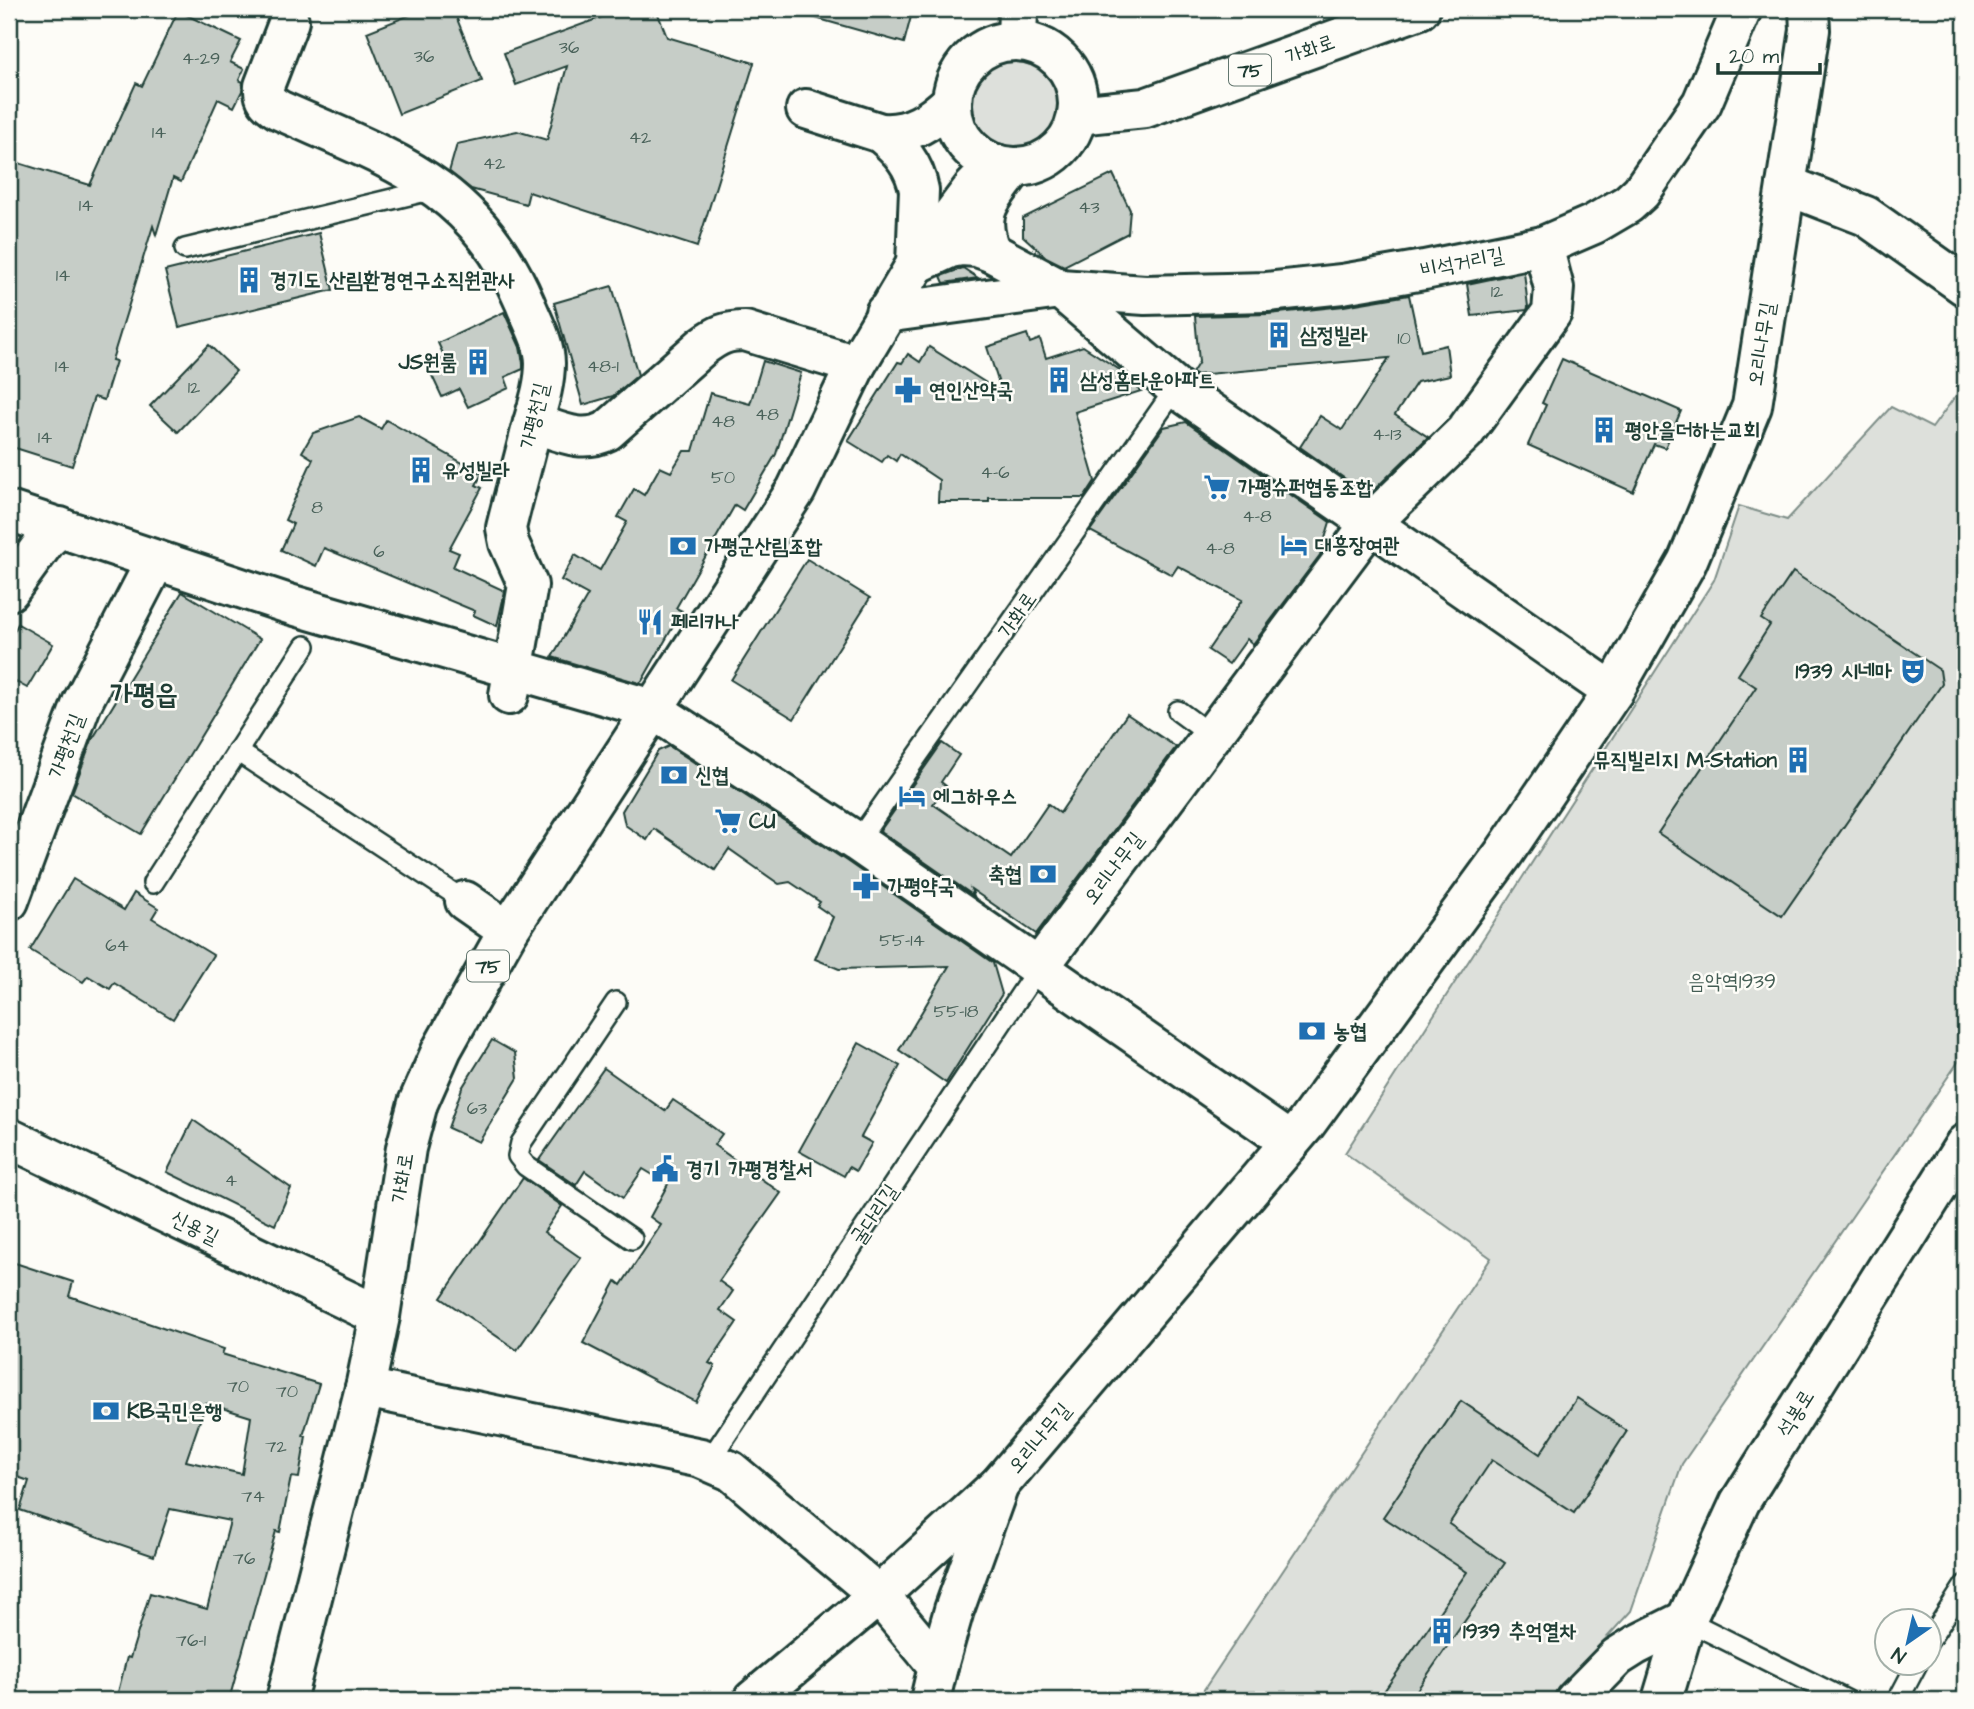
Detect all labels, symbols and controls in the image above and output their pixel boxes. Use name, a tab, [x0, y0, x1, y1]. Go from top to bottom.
street label: 가화로	[1281, 27, 1339, 72]
scale bar	[1718, 32, 1820, 76]
house number: 36	[559, 35, 579, 60]
text: 20 m	[1729, 42, 1780, 71]
house number: 36	[414, 44, 434, 69]
house number: 4-29	[182, 46, 220, 71]
road number: 75	[1229, 54, 1271, 86]
house number: 14	[152, 120, 166, 145]
house number: 42	[629, 125, 652, 150]
house number: 42	[483, 151, 506, 176]
house number: 14	[79, 193, 93, 218]
house number: 43	[1078, 195, 1100, 220]
street label: 비석거리길	[1418, 240, 1506, 285]
house number: 14	[56, 263, 70, 288]
building icon: 경기도 산림환경연구소직원관사	[234, 265, 264, 295]
place label: 경기도 산림환경연구소직원관사	[270, 266, 515, 295]
house number: 12	[1491, 279, 1504, 304]
street label: 오리나무길	[1741, 300, 1782, 388]
building icon: 삼정빌라	[1264, 320, 1294, 350]
place label: 삼정빌라	[1300, 321, 1368, 350]
house number: 10	[1397, 326, 1411, 351]
building icon: JS원룸	[463, 347, 493, 377]
place label: JS원룸	[398, 348, 457, 377]
house number: 14	[55, 354, 69, 379]
house number: 48-1	[587, 354, 619, 379]
building icon: 삼성홈타운아파트	[1044, 365, 1074, 395]
place label: 삼성홈타운아파트	[1080, 366, 1215, 395]
house number: 12	[188, 375, 201, 400]
pharmacy icon: 연인산약국	[893, 375, 923, 405]
place label: 연인산약국	[929, 376, 1014, 405]
street label: 가평천길	[513, 380, 556, 452]
house number: 48	[755, 402, 779, 427]
house number: 48	[711, 409, 735, 434]
building icon: 평안을더하는교회	[1589, 415, 1619, 445]
place label: 평안을더하는교회	[1625, 416, 1760, 445]
house number: 4-13	[1372, 422, 1402, 447]
house number: 14	[38, 425, 52, 450]
building icon: 유성빌라	[406, 455, 436, 485]
place label: 유성빌라	[442, 456, 510, 485]
house number: 4-6	[980, 460, 1010, 485]
house number: 50	[711, 465, 735, 490]
supermarket icon: 가평슈퍼협동조합	[1202, 472, 1232, 502]
place label: 가평슈퍼협동조합	[1238, 473, 1373, 502]
house number: 8	[311, 495, 323, 520]
house number: 4-8	[1242, 504, 1272, 529]
hotel icon: 대흥장여관	[1279, 530, 1309, 560]
bank icon: 가평군산림조합	[668, 531, 698, 561]
place label: 대흥장여관	[1315, 531, 1400, 560]
place label: 가평군산림조합	[704, 532, 822, 561]
house number: 4-8	[1205, 536, 1235, 561]
house number: 6	[373, 539, 385, 564]
street label: 가화로	[991, 586, 1044, 644]
restaurant icon: 페리카나	[635, 607, 665, 637]
place label: 페리카나	[671, 608, 739, 637]
theatre icon: 1939 시네마	[1898, 656, 1928, 686]
place label: 1939 시네마	[1796, 657, 1892, 686]
district label: 가평읍	[110, 675, 178, 714]
street label: 가평천길	[41, 709, 92, 783]
building icon: 뮤직빌리지 M-Station	[1783, 745, 1813, 775]
place label: 뮤직빌리지 M-Station	[1594, 746, 1777, 775]
bank icon: 신협	[659, 760, 689, 790]
place label: 신협	[695, 761, 729, 790]
hotel icon: 에그하우스	[897, 781, 927, 811]
place label: 에그하우스	[933, 782, 1018, 811]
supermarket icon: CU	[713, 806, 743, 836]
place label: CU	[749, 807, 776, 836]
street label: 오리나무길	[1076, 826, 1150, 911]
bank icon: 축협	[1028, 859, 1058, 889]
place label: 축협	[988, 860, 1022, 889]
pharmacy icon: 가평약국	[851, 871, 881, 901]
place label: 가평약국	[887, 872, 955, 901]
house number: 55-14	[879, 928, 925, 953]
house number: 64	[105, 933, 129, 958]
road number: 75	[467, 950, 509, 982]
park label: 음악역1939	[1688, 967, 1776, 996]
house number: 55-18	[933, 999, 979, 1024]
bank icon: 농협	[1297, 1016, 1327, 1046]
place label: 농협	[1333, 1017, 1367, 1046]
house number: 63	[467, 1096, 487, 1121]
street label: 가화로	[384, 1151, 421, 1205]
public building icon: 경기 가평경찰서	[650, 1154, 680, 1184]
place label: 경기 가평경찰서	[686, 1155, 813, 1184]
house number: 4	[225, 1168, 237, 1193]
street label: 굴다리길	[843, 1178, 905, 1250]
street label: 신용길	[166, 1203, 224, 1252]
house number: 70	[227, 1374, 249, 1399]
house number: 70	[276, 1379, 298, 1404]
street label: 석봉로	[1770, 1384, 1821, 1442]
bank icon: KB국민은행	[91, 1396, 121, 1426]
place label: KB국민은행	[127, 1397, 222, 1426]
street label: 오리나무길	[1001, 1397, 1078, 1480]
house number: 72	[265, 1434, 287, 1459]
house number: 74	[241, 1484, 265, 1509]
house number: 76	[233, 1546, 255, 1571]
north arrow	[1872, 1608, 1942, 1678]
building icon: 1939 추억열차	[1427, 1616, 1457, 1646]
place label: 1939 추억열차	[1463, 1617, 1576, 1646]
house number: 76-1	[176, 1628, 206, 1653]
text: N	[1887, 1640, 1912, 1669]

